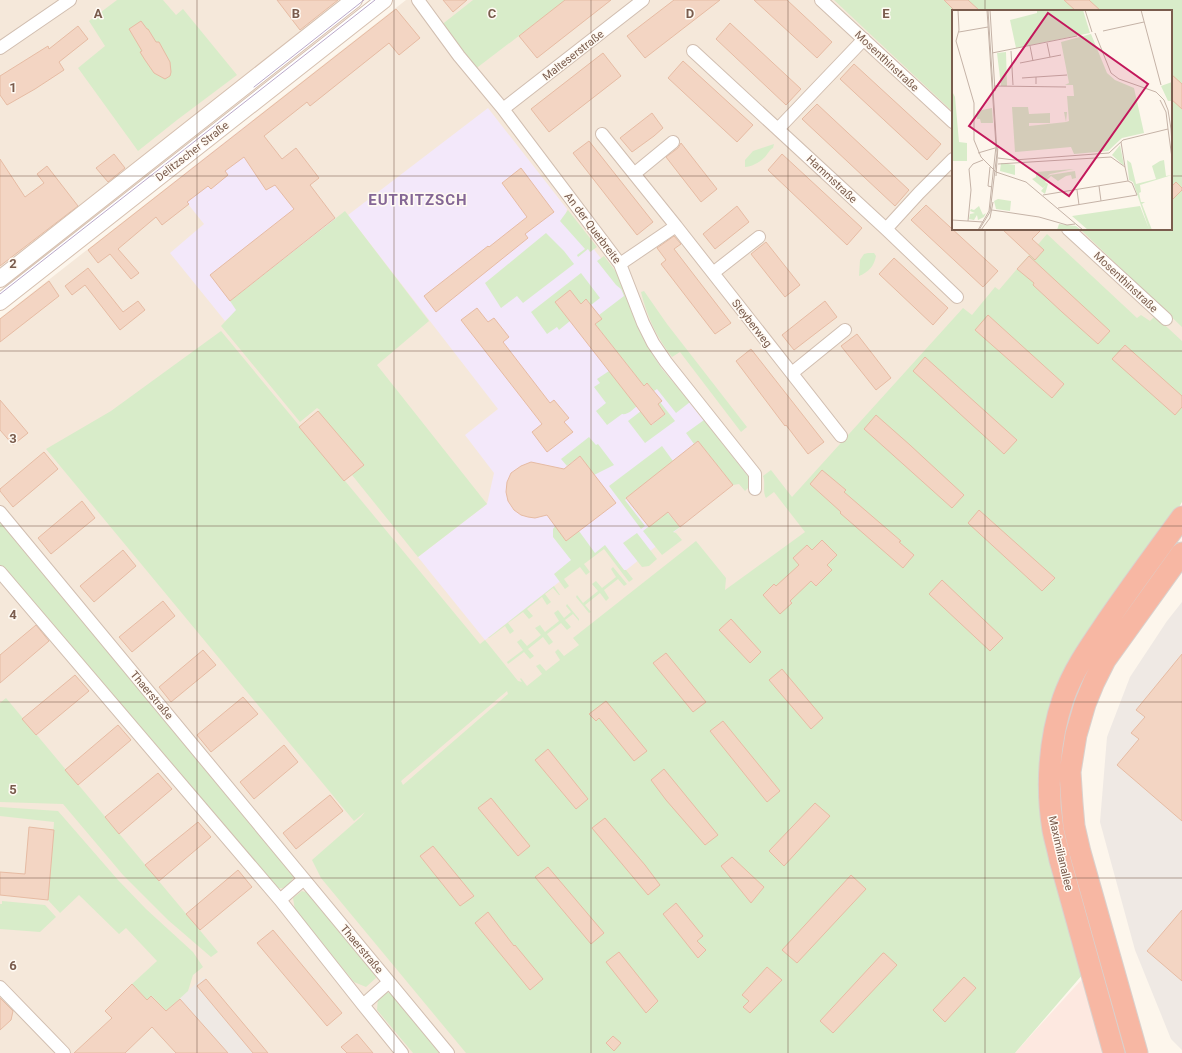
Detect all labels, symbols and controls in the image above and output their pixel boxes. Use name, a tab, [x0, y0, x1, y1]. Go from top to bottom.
text: A	[94, 6, 103, 21]
text: B	[292, 6, 300, 21]
text: C	[488, 6, 497, 21]
text: D	[686, 6, 694, 21]
text: E	[882, 6, 890, 21]
inset map	[952, 10, 1172, 230]
street label: Malteserstraße	[540, 27, 607, 83]
street label: Mosenthinstraße	[852, 28, 922, 95]
text: 1	[9, 80, 17, 95]
street label: Delitzscher Straße	[153, 119, 232, 184]
street label: Hammstraße	[804, 153, 860, 206]
street label: An der Querbreite	[562, 190, 624, 266]
district label: EUTRITZSCH	[368, 191, 468, 209]
street label: Mosenthinstraße	[1091, 249, 1161, 316]
text: 2	[9, 256, 17, 271]
street label: Steyberweg	[729, 297, 774, 350]
text: 3	[9, 431, 17, 446]
text: 4	[9, 607, 17, 622]
street label: Thaerstraße	[128, 668, 176, 722]
text: 5	[9, 782, 17, 797]
street label: Maximilianallee	[1046, 814, 1075, 892]
street label: Thaerstraße	[338, 922, 386, 976]
text: 6	[9, 958, 17, 973]

